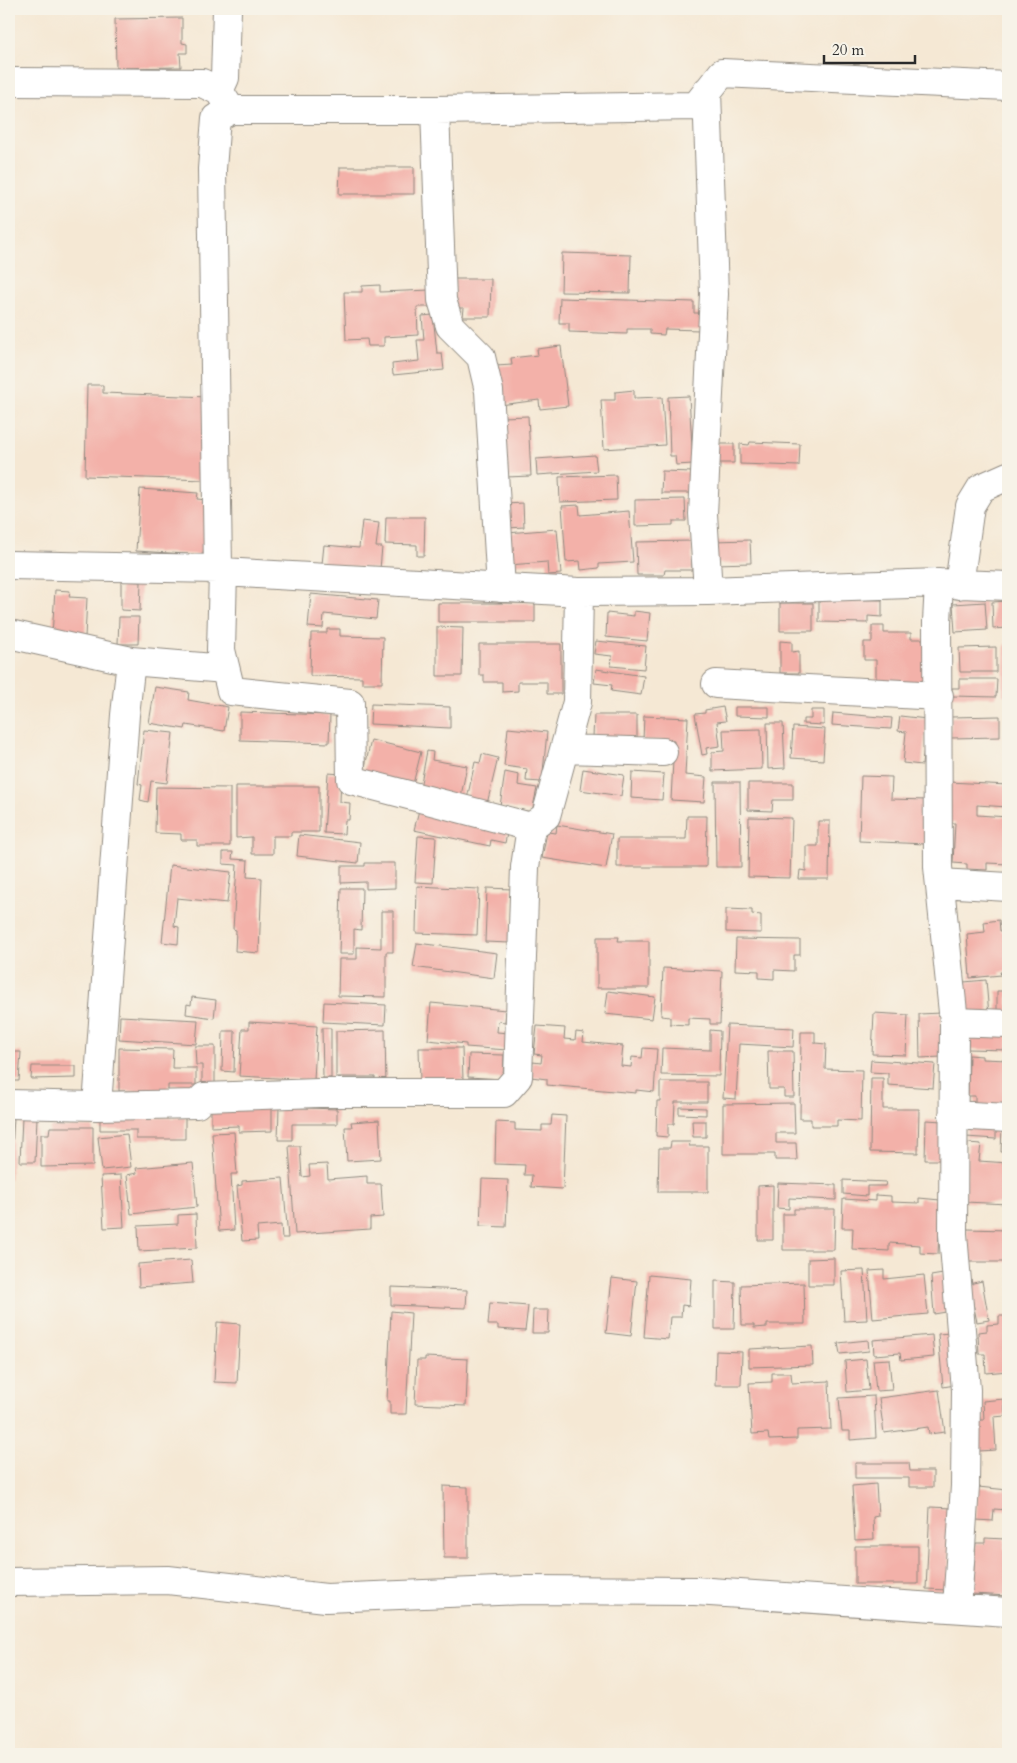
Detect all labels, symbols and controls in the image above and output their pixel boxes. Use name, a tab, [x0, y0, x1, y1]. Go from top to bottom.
scale bar	[824, 32, 916, 64]
text: 20 m	[832, 40, 864, 60]

